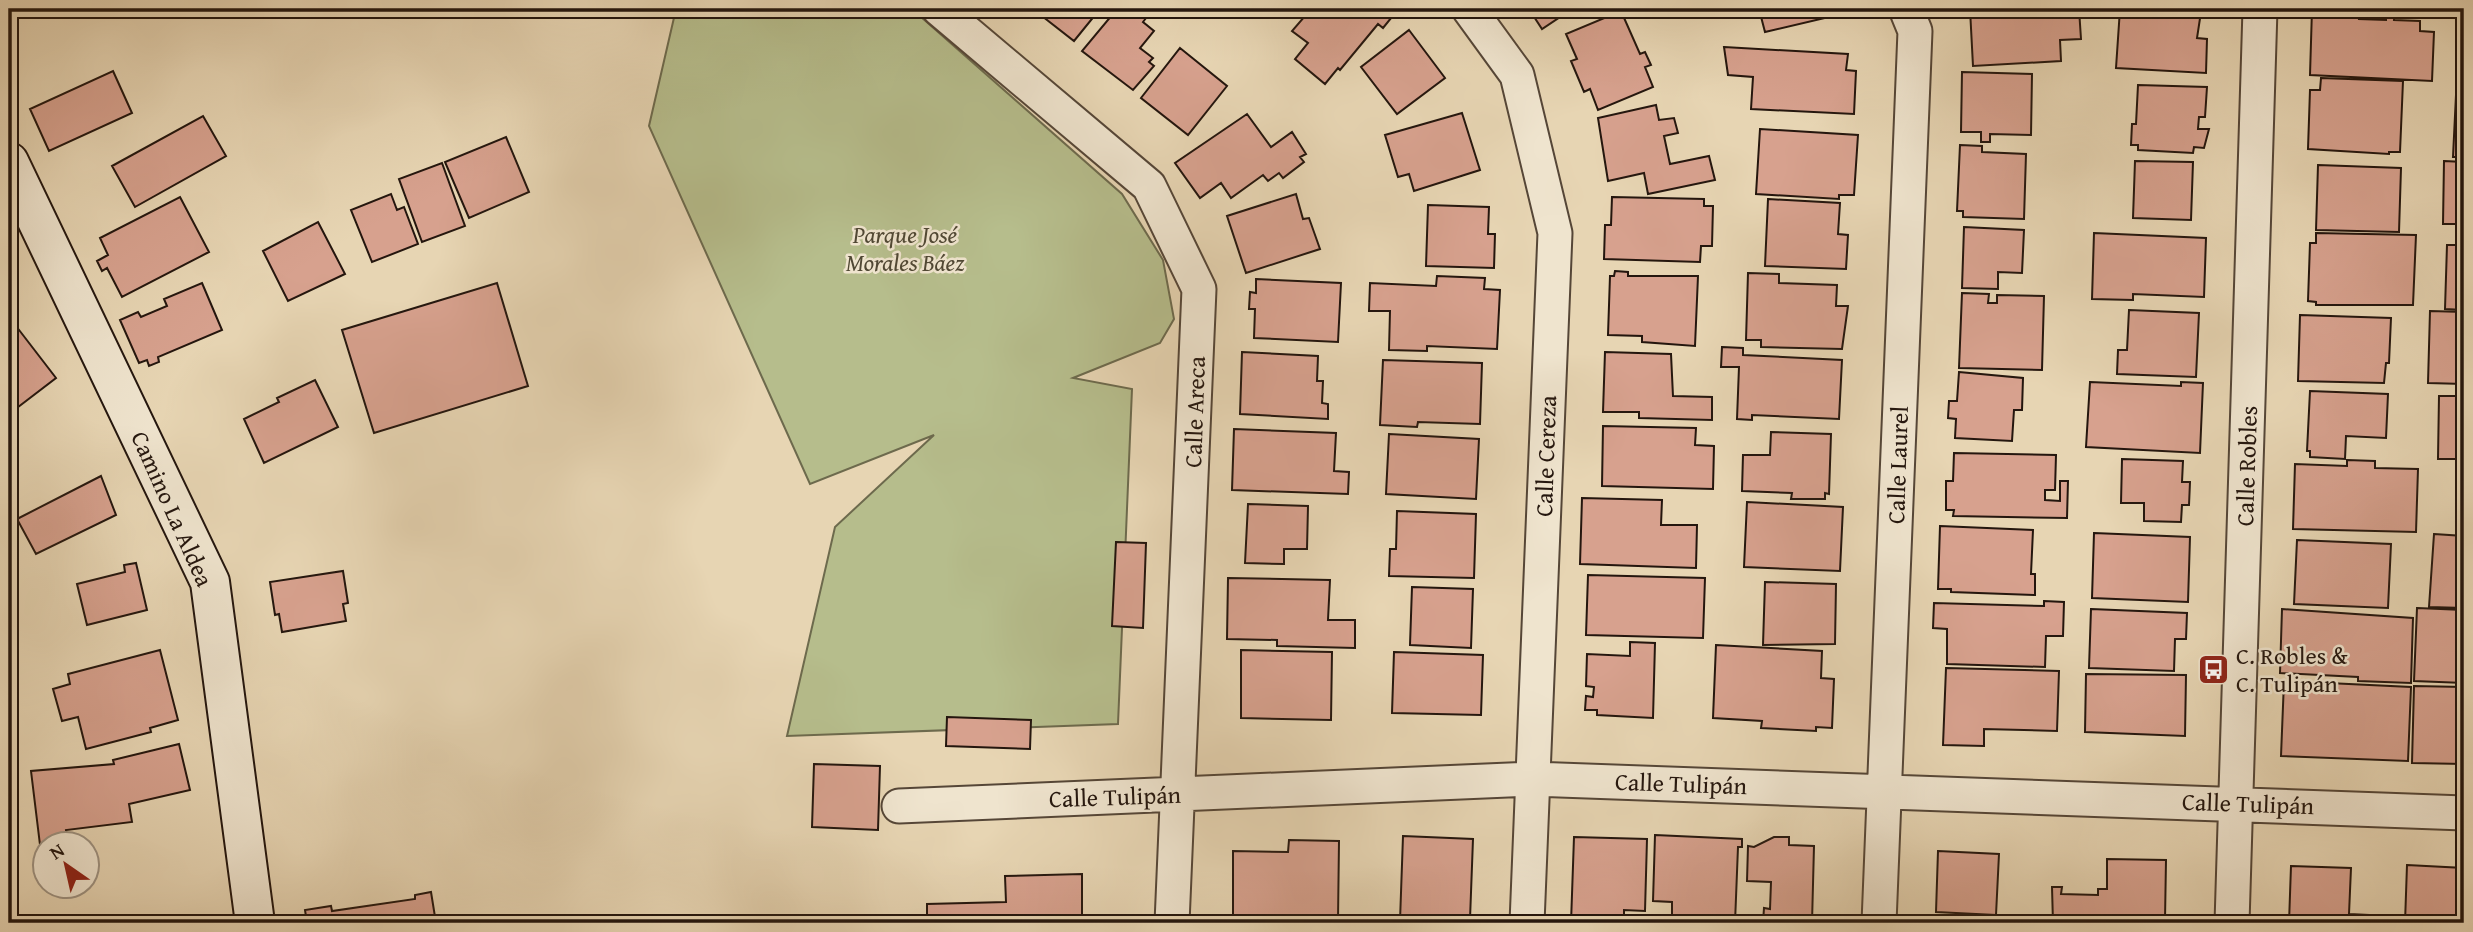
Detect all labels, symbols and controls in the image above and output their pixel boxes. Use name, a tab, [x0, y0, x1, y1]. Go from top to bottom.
park label: Parque José Morales Báez	[846, 217, 965, 280]
street label: Calle Areca	[1175, 355, 1214, 468]
street label: Calle Cereza	[1526, 394, 1565, 517]
street label: Calle Laurel	[1878, 405, 1917, 525]
street label: Calle Robles	[2227, 405, 2266, 527]
street label: Camino La Aldea	[123, 425, 223, 593]
place label: C. Robles & C. Tulipán	[2236, 638, 2348, 701]
bus stop icon: C. Robles & C. Tulipán	[2196, 653, 2230, 687]
street label: Calle Tulipán	[1614, 764, 1748, 803]
street label: Calle Tulipán	[1048, 777, 1182, 816]
street label: Calle Tulipán	[2181, 784, 2315, 823]
north arrow	[32, 830, 102, 900]
text: N	[43, 836, 70, 866]

